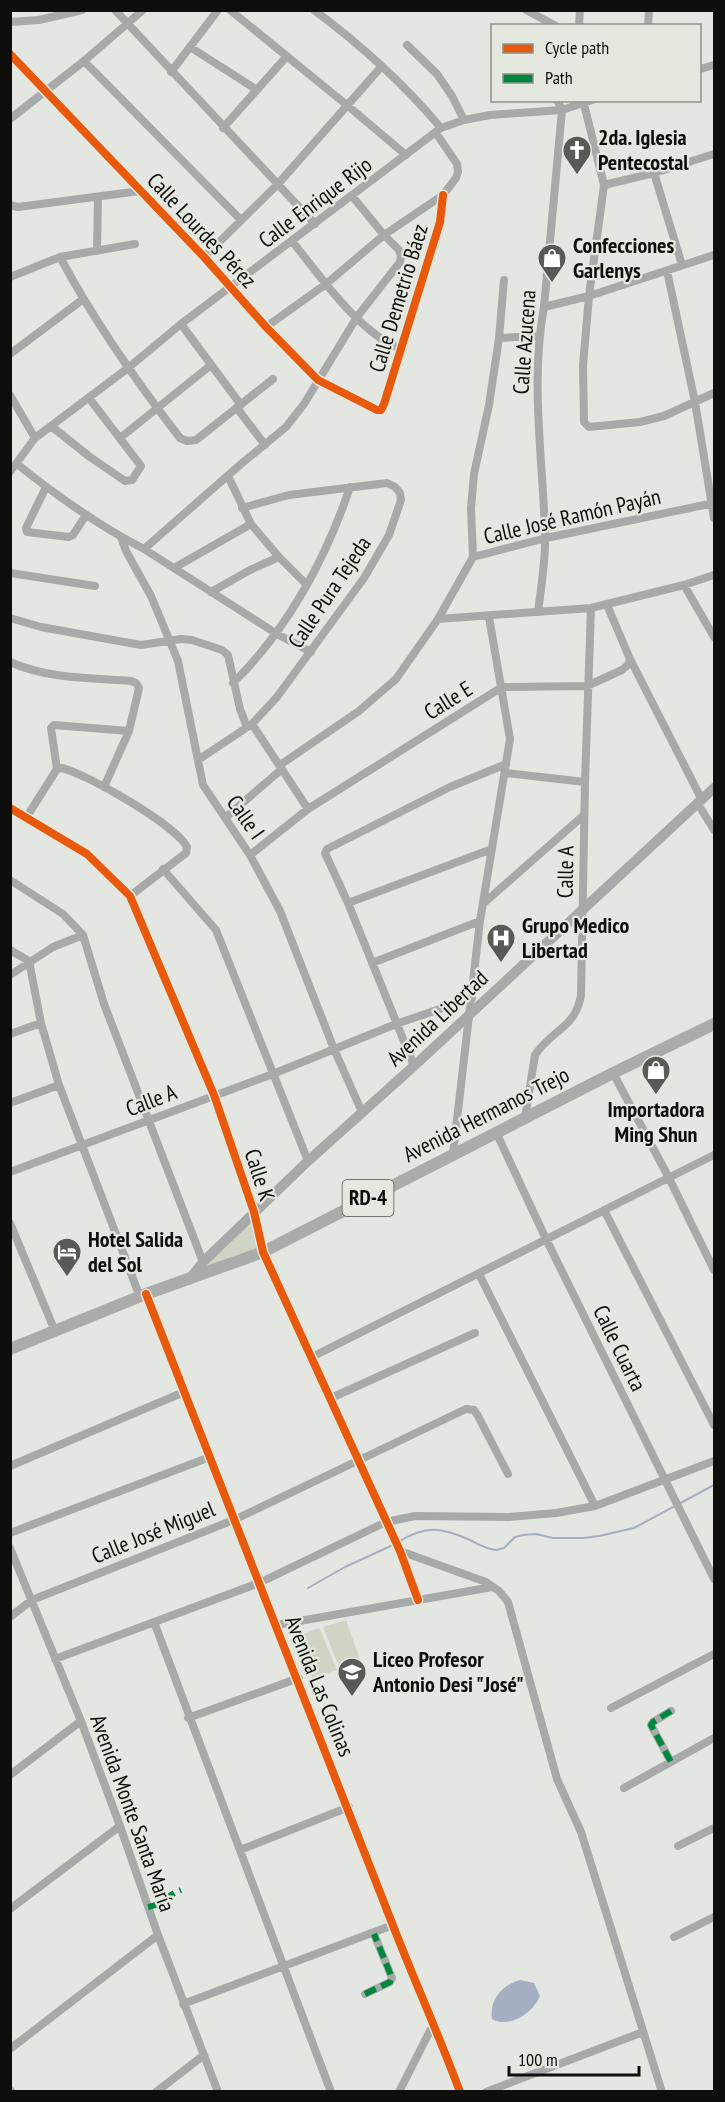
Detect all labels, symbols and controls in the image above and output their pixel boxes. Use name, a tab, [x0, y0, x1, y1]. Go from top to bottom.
legend	[491, 24, 701, 102]
text: Cycle path	[545, 36, 609, 59]
text: Path	[545, 66, 573, 89]
place label: 2da. Iglesia Pentecostal	[598, 123, 689, 176]
church icon: 2da. Iglesia Pentecostal	[561, 134, 593, 176]
street label: Calle Enrique Rijo	[253, 150, 377, 254]
street label: Calle Lourdes Pérez	[141, 166, 263, 294]
street label: Calle Demetrio Báez	[362, 220, 434, 376]
place label: Confecciones Garlenys	[573, 231, 675, 284]
shop icon: Confecciones Garlenys	[536, 242, 568, 284]
street label: Calle Azucena	[506, 289, 542, 395]
street label: Calle José Ramón Payán	[481, 482, 663, 550]
street label: Calle Pura Tejeda	[281, 531, 377, 653]
street label: Calle E	[419, 674, 477, 726]
street label: Calle I	[221, 789, 271, 845]
street label: Calle A	[551, 845, 579, 898]
place label: Grupo Medico Libertad	[522, 911, 630, 964]
hospital icon: Grupo Medico Libertad	[485, 922, 517, 964]
street label: Avenida Libertad	[381, 964, 493, 1072]
shop icon: Importadora Ming Shun	[640, 1054, 672, 1096]
street label: Avenida Hermanos Trejo	[398, 1060, 574, 1168]
street label: Calle A	[122, 1077, 181, 1122]
place label: Importadora Ming Shun	[607, 1095, 705, 1148]
street label: Calle K	[238, 1145, 282, 1205]
road number: RD-4	[342, 1180, 394, 1216]
place label: Hotel Salida del Sol	[88, 1225, 183, 1278]
hotel icon: Hotel Salida del Sol	[51, 1236, 83, 1278]
street label: Calle Cuarta	[587, 1300, 653, 1396]
street label: Calle José Miguel	[87, 1494, 220, 1569]
street label: Avenida Las Colinas	[279, 1612, 361, 1760]
place label: Liceo Profesor Antonio Desi "José"	[372, 1645, 524, 1698]
school or university icon: Liceo Profesor Antonio Desi "José"	[336, 1656, 368, 1698]
street label: Avenida Monte Santa María	[84, 1711, 182, 1915]
scale bar	[509, 2039, 640, 2077]
text: 100 m	[518, 2048, 558, 2071]

